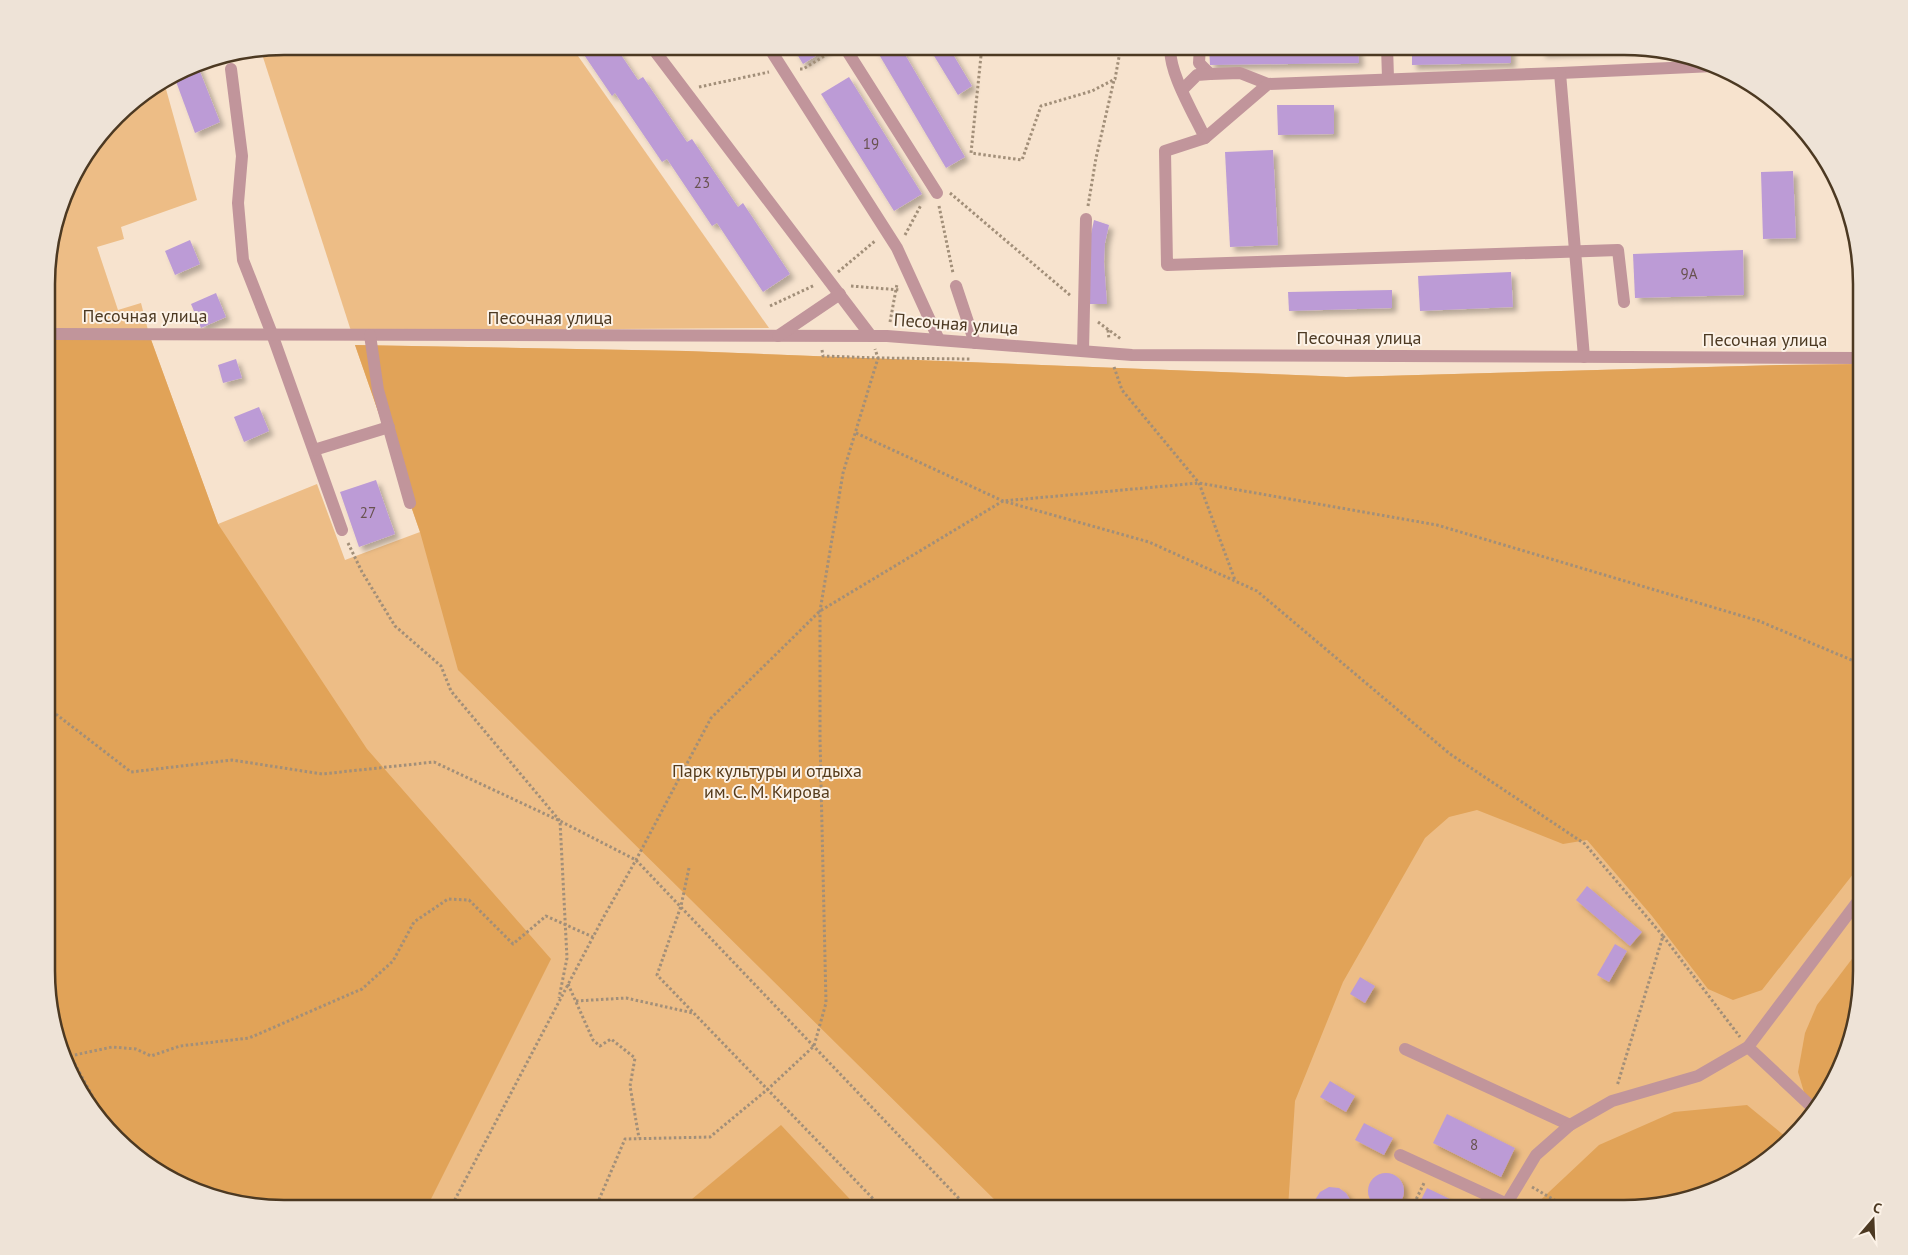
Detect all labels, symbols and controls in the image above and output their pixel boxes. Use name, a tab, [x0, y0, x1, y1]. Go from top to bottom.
house number: 19	[863, 134, 879, 153]
house number: 23	[694, 173, 710, 192]
house number: 9А	[1681, 264, 1698, 283]
street label: Песочная улица	[83, 304, 207, 327]
street label: Песочная улица	[488, 306, 612, 329]
street label: Песочная улица	[893, 308, 1019, 339]
street label: Песочная улица	[1297, 326, 1421, 349]
street label: Песочная улица	[1703, 328, 1827, 351]
house number: 27	[360, 503, 376, 522]
park label: Парк культуры и отдыха им. С. М. Кирова	[672, 759, 862, 803]
house number: 8	[1470, 1135, 1478, 1154]
north arrow	[1848, 1195, 1898, 1245]
text: С	[1871, 1198, 1884, 1218]

